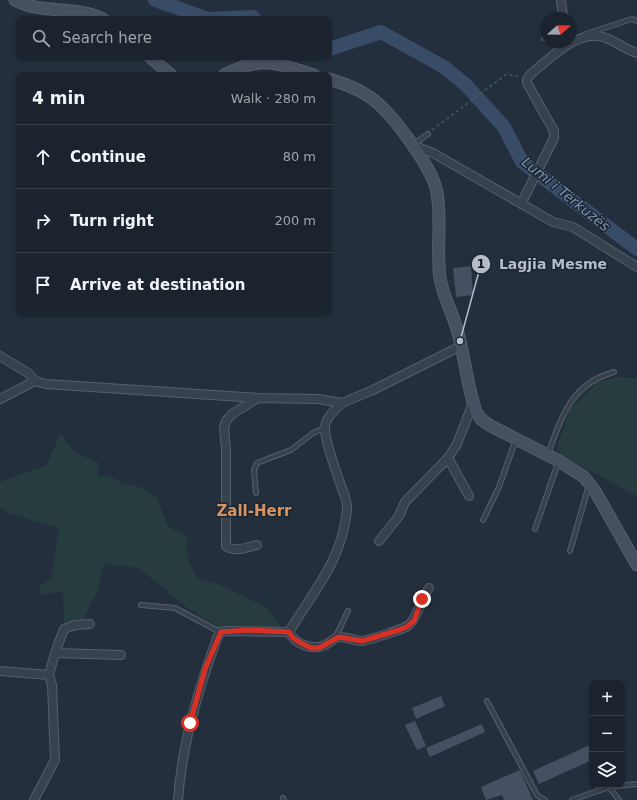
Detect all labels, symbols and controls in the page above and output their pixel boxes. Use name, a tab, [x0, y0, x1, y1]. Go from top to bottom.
north arrow	[541, 12, 577, 48]
search box	[16, 16, 332, 60]
icon: search	[30, 27, 52, 49]
text: Search here	[62, 29, 152, 47]
text: 4 min	[32, 88, 85, 108]
text: Walk · 280 m	[231, 91, 316, 106]
icon: ahead	[32, 146, 54, 168]
text: Continue	[70, 148, 146, 166]
text: 80 m	[283, 149, 316, 164]
water label: Lumi i Tërkuzës	[519, 154, 613, 234]
icon: right	[32, 210, 54, 232]
text: Turn right	[70, 212, 154, 230]
text: 200 m	[274, 213, 316, 228]
callout: Lagjia Mesme	[471, 251, 615, 277]
text: Lagjia Mesme	[499, 256, 607, 272]
text: 1	[477, 257, 485, 271]
icon: arrive	[32, 274, 54, 296]
text: Arrive at destination	[70, 276, 245, 294]
district label: Zall-Herr	[216, 502, 292, 520]
route end	[413, 590, 431, 608]
map controls	[589, 680, 625, 788]
button: +	[589, 680, 625, 716]
route start	[181, 714, 199, 732]
button: −	[589, 716, 625, 752]
button: layers	[589, 752, 625, 788]

